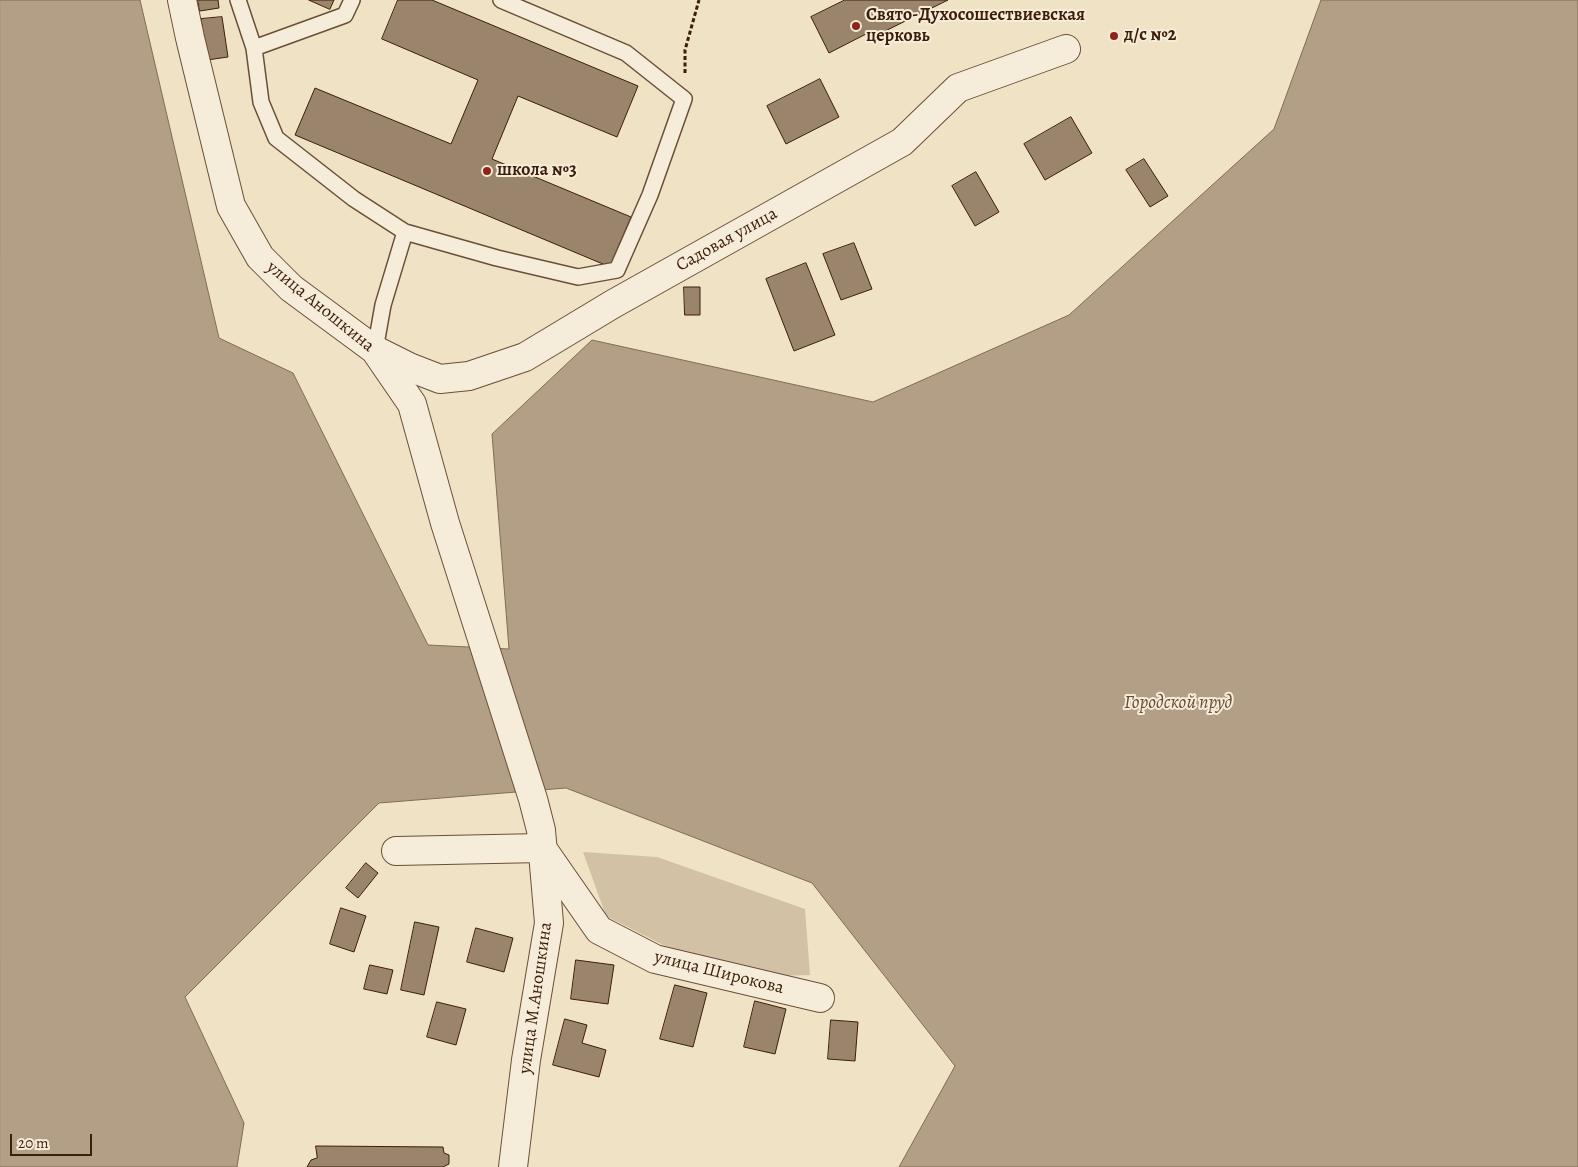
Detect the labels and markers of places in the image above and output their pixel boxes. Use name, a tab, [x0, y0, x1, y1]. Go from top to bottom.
place label: Свято-Духосошествиевская церковь	[866, 5, 1085, 48]
marker: Свято-Духосошествиевская церковь	[850, 20, 862, 32]
place label: д/с №2	[1124, 25, 1176, 47]
marker: д/с №2	[1108, 30, 1120, 42]
place label: школа №3	[497, 160, 577, 182]
marker: школа №3	[481, 165, 493, 177]

